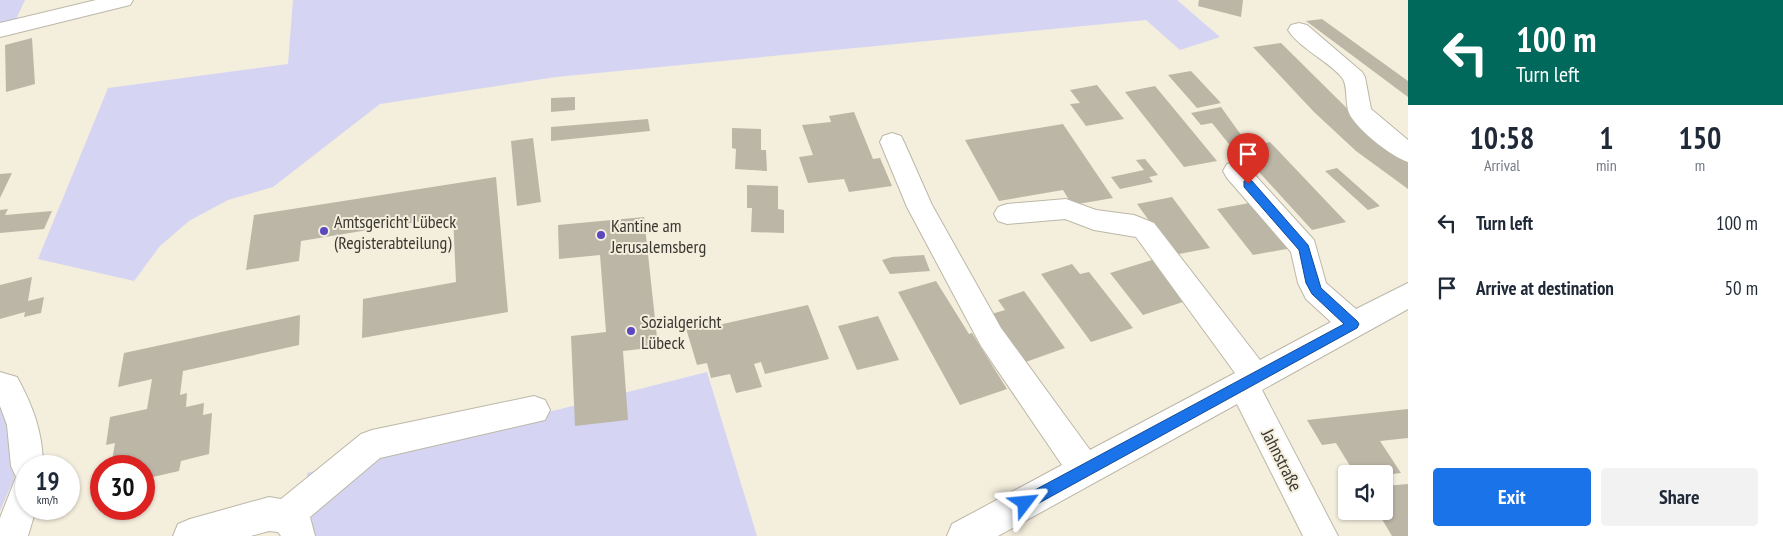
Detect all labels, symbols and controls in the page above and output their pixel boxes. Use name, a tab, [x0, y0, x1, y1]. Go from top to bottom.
text: 100 m	[1516, 16, 1597, 62]
icon: left	[1433, 20, 1498, 85]
text: Turn left	[1516, 60, 1580, 88]
text: 10:58	[1470, 118, 1534, 157]
text: 1	[1599, 118, 1614, 157]
text: 150	[1678, 118, 1721, 157]
pin	[1227, 133, 1269, 184]
icon: arrive	[1234, 140, 1262, 168]
text: Arrival	[1484, 155, 1520, 175]
text: min	[1596, 155, 1617, 175]
text: m	[1695, 155, 1705, 175]
icon: left	[1433, 209, 1461, 237]
place label: Amtsgericht Lübeck (Registerabteilung)	[334, 210, 456, 254]
text: Turn left	[1476, 211, 1533, 235]
text: 100 m	[1716, 211, 1758, 235]
place label: Kantine am Jerusalemsberg	[610, 214, 706, 258]
marker: Amtsgericht Lübeck (Registerabteilung)	[318, 225, 330, 237]
marker: Kantine am Jerusalemsberg	[595, 229, 607, 241]
icon: arrive	[1433, 274, 1461, 302]
text: Arrive at destination	[1476, 276, 1614, 300]
text: 50 m	[1725, 276, 1758, 300]
place label: Sozialgericht Lübeck	[641, 310, 721, 354]
marker: Sozialgericht Lübeck	[625, 325, 637, 337]
street label: Jahnstraße	[1256, 424, 1307, 495]
speed limit sign: 30	[90, 455, 155, 520]
text: 19	[36, 465, 59, 497]
map controls	[1338, 465, 1393, 520]
button: sound	[1338, 465, 1393, 520]
button: Exit	[1433, 468, 1591, 526]
button: Share	[1601, 468, 1758, 526]
position arrow	[998, 476, 1050, 528]
text: km/h	[37, 492, 58, 507]

